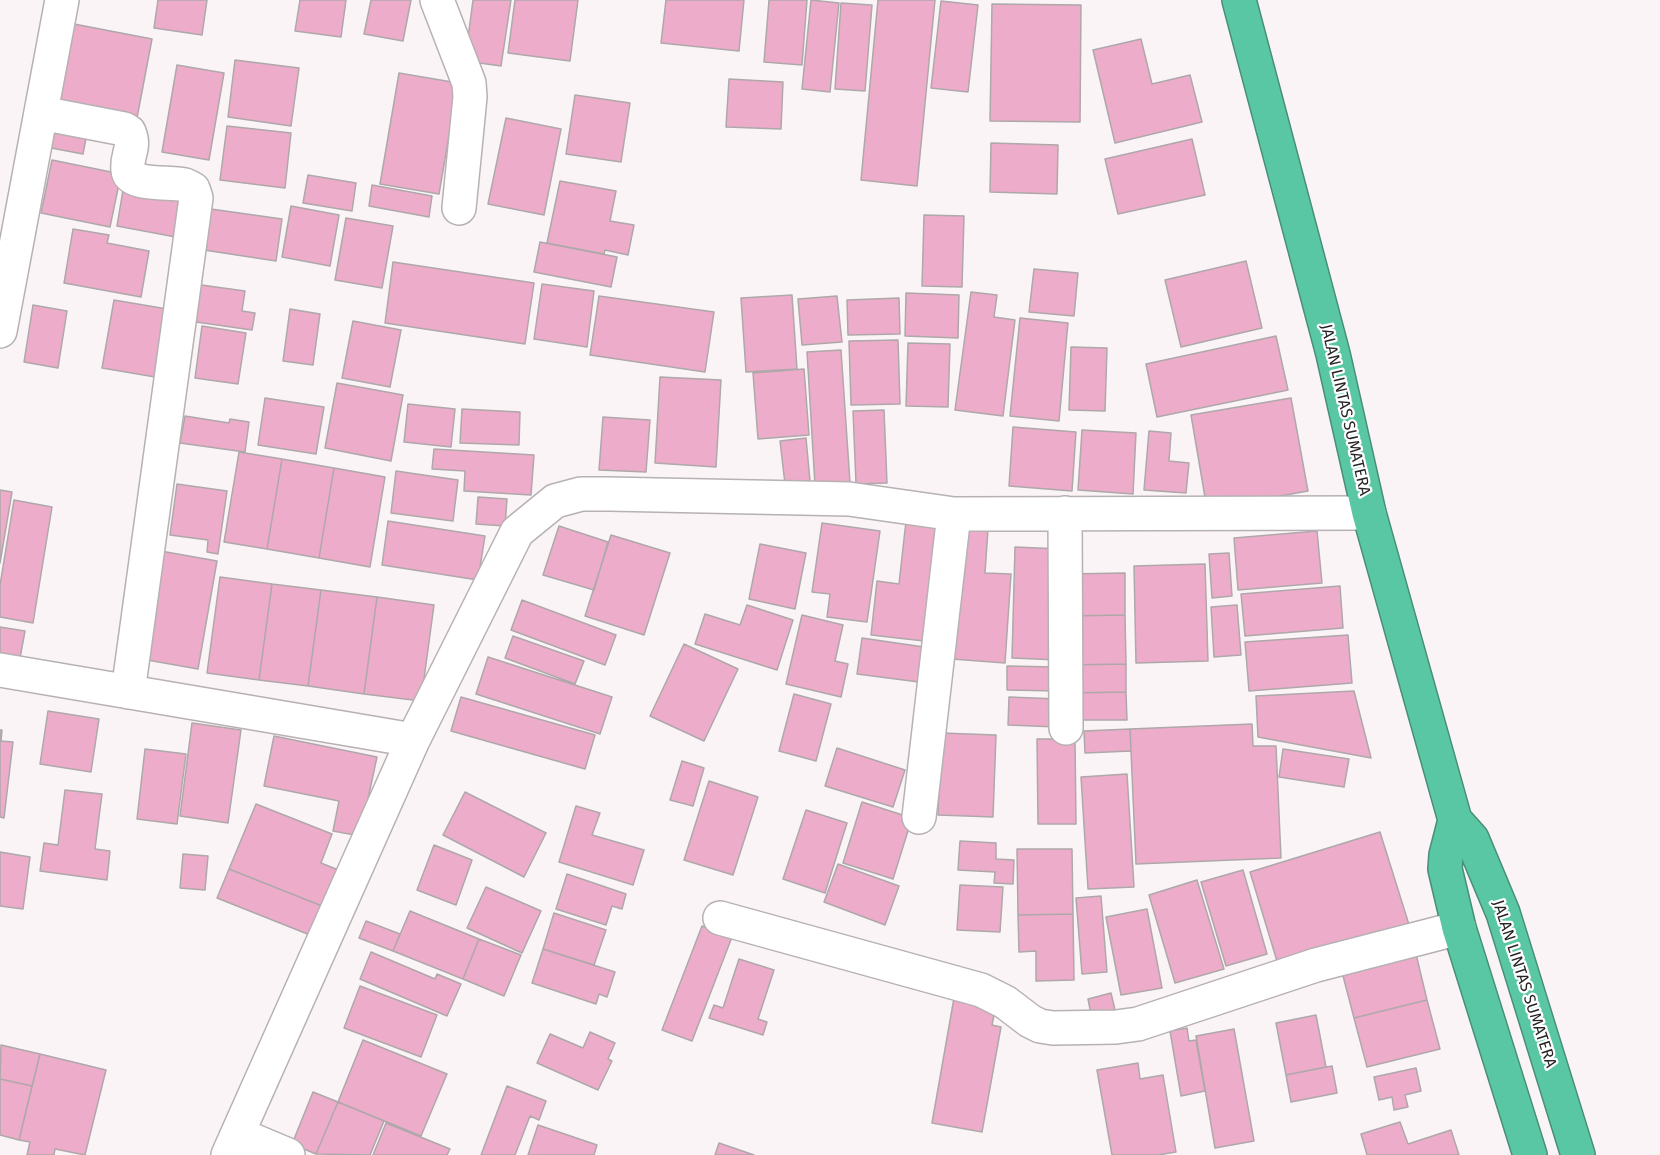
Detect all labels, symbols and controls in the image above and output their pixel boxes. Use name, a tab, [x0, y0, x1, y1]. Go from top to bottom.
street label: JALAN LINTAS SUMATERA	[1316, 322, 1374, 498]
street label: JALAN LINTAS SUMATERA	[1488, 898, 1560, 1070]

